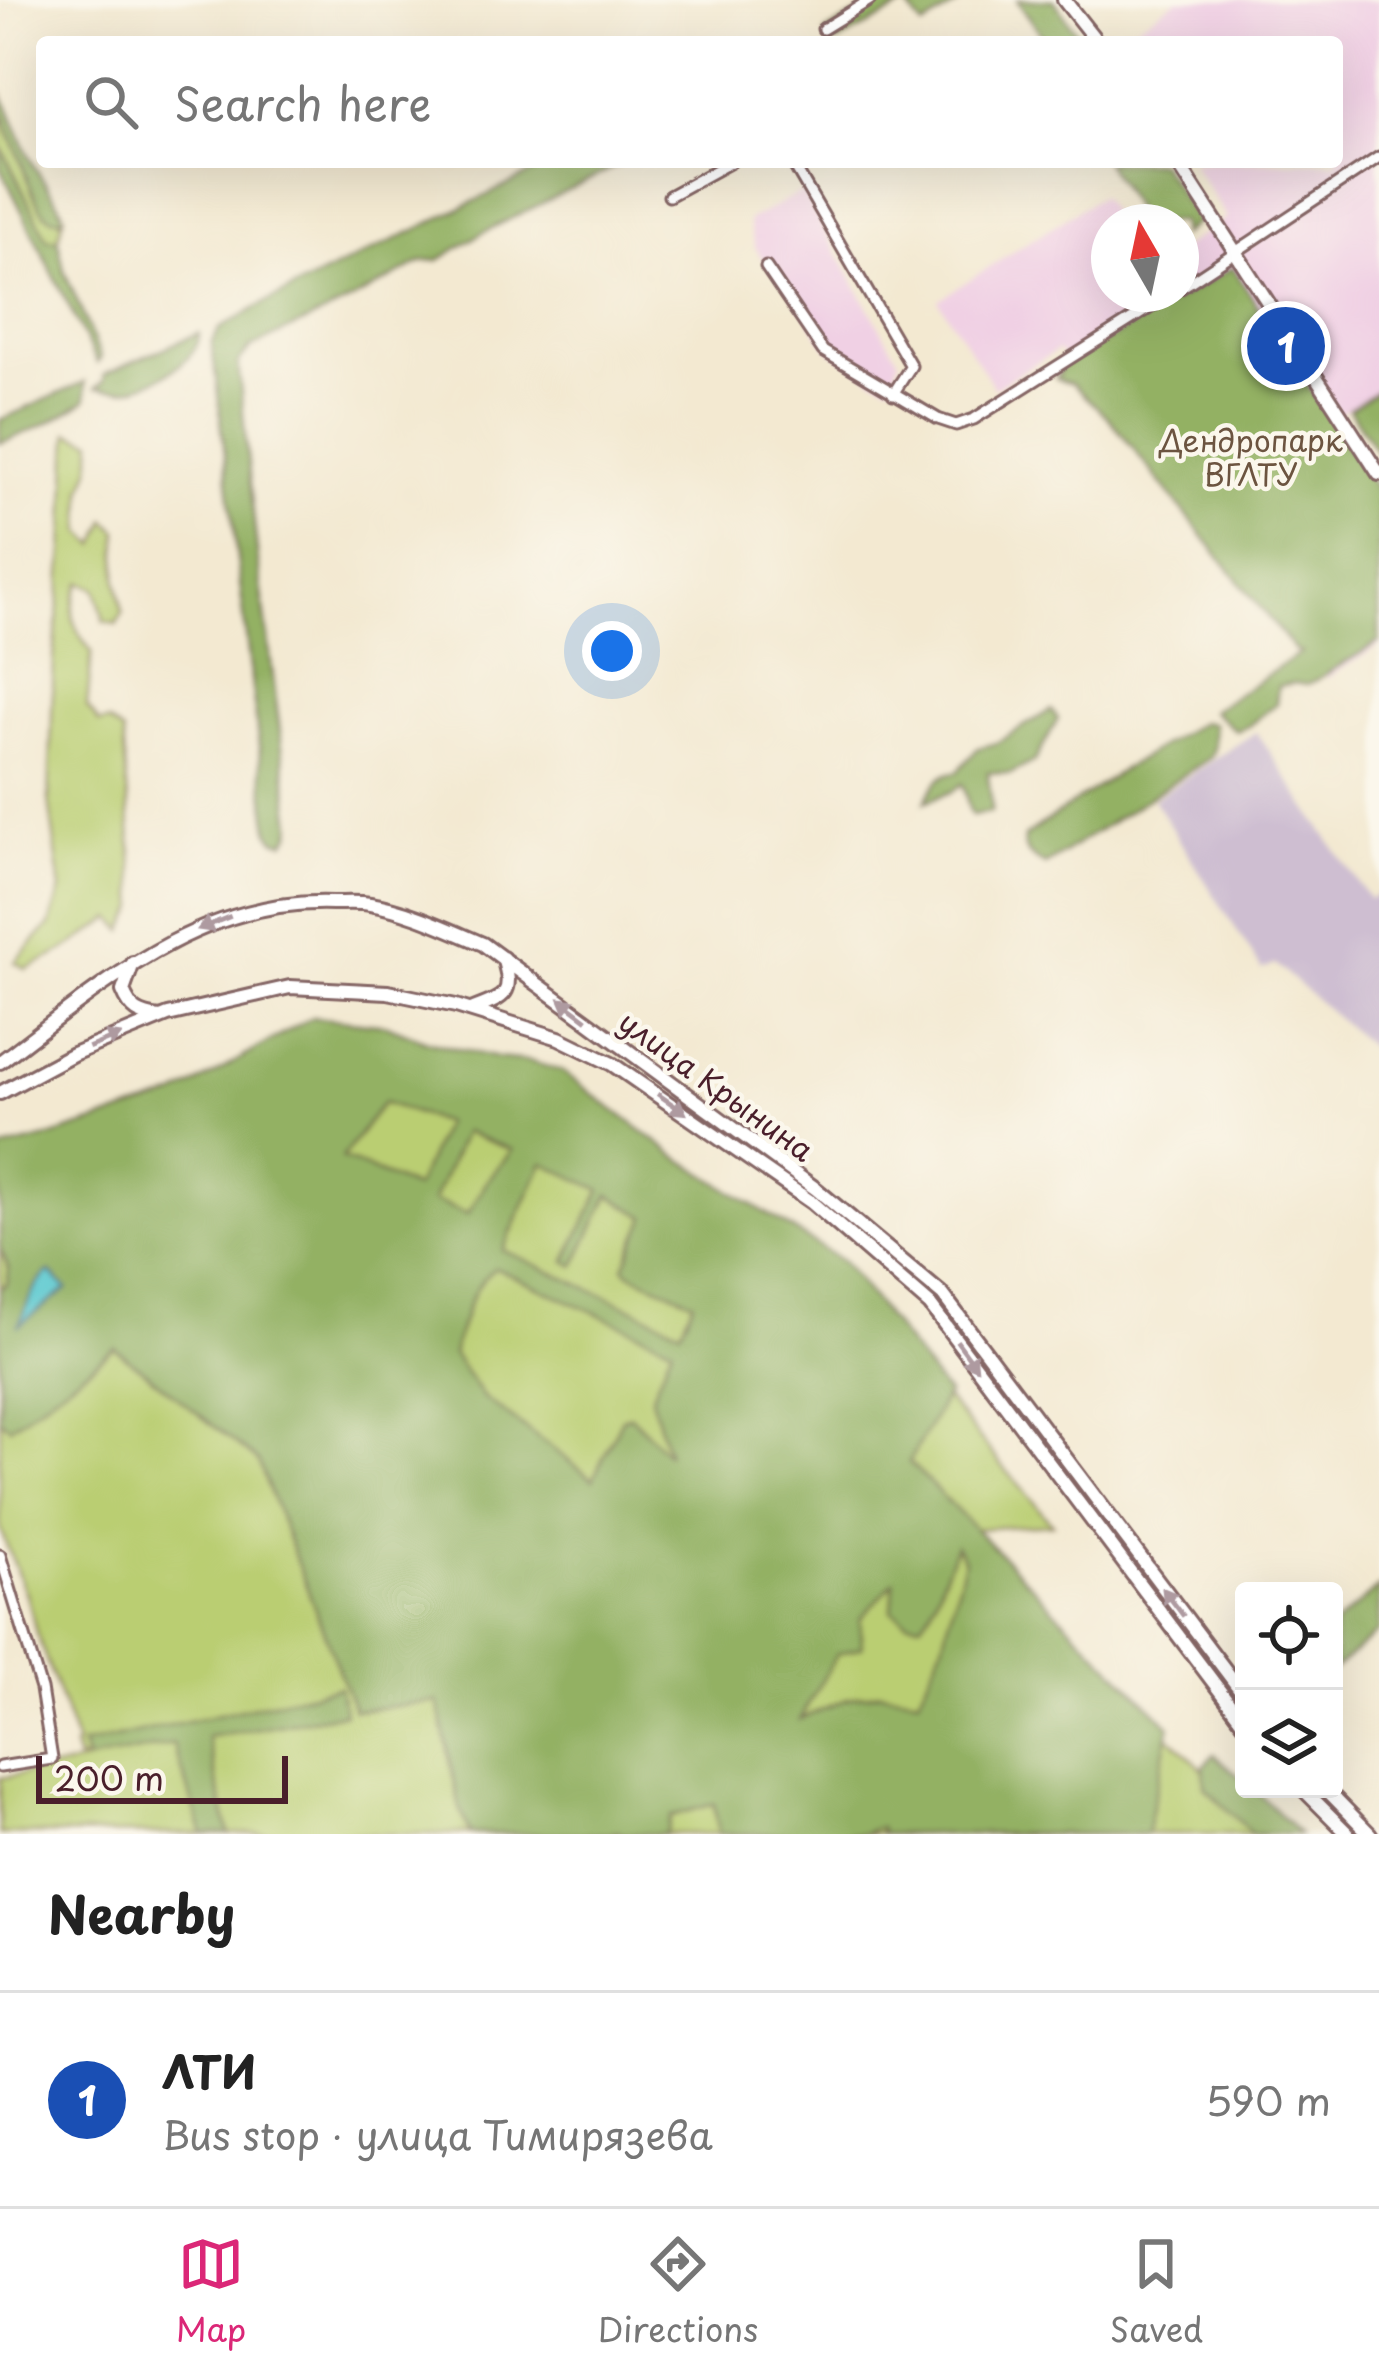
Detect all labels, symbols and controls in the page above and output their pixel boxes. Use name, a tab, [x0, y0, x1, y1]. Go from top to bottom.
search box	[36, 36, 1343, 168]
text: Search here	[174, 68, 431, 136]
icon: search	[78, 69, 144, 135]
north arrow	[1091, 204, 1199, 312]
pin: 1	[1247, 301, 1325, 391]
park label: Дендропарк ВГЛТУ	[1158, 417, 1343, 496]
your location	[582, 621, 642, 681]
one-way arrow	[196, 915, 232, 934]
one-way arrow	[557, 997, 589, 1021]
street label: улица Крынина	[610, 999, 824, 1171]
one-way arrow	[87, 1031, 123, 1050]
one-way arrow	[655, 1092, 688, 1115]
one-way arrow	[954, 1339, 978, 1371]
map controls	[1235, 1582, 1343, 1798]
button: locate	[1235, 1582, 1343, 1690]
one-way arrow	[1162, 1586, 1186, 1617]
button: layers	[1235, 1690, 1343, 1798]
scale bar	[36, 1750, 288, 1803]
text: 200 m	[54, 1752, 164, 1802]
text: Nearby	[48, 1874, 235, 1951]
text: ЛТИ	[162, 2036, 256, 2104]
text: 1	[78, 2070, 96, 2129]
text: 590 m	[1205, 2070, 1331, 2129]
text: Bus stop · улица Тимирязева	[162, 2104, 713, 2163]
tab: Map	[176, 2231, 246, 2353]
tab: Directions	[598, 2231, 758, 2353]
tab: Saved	[1110, 2231, 1203, 2353]

